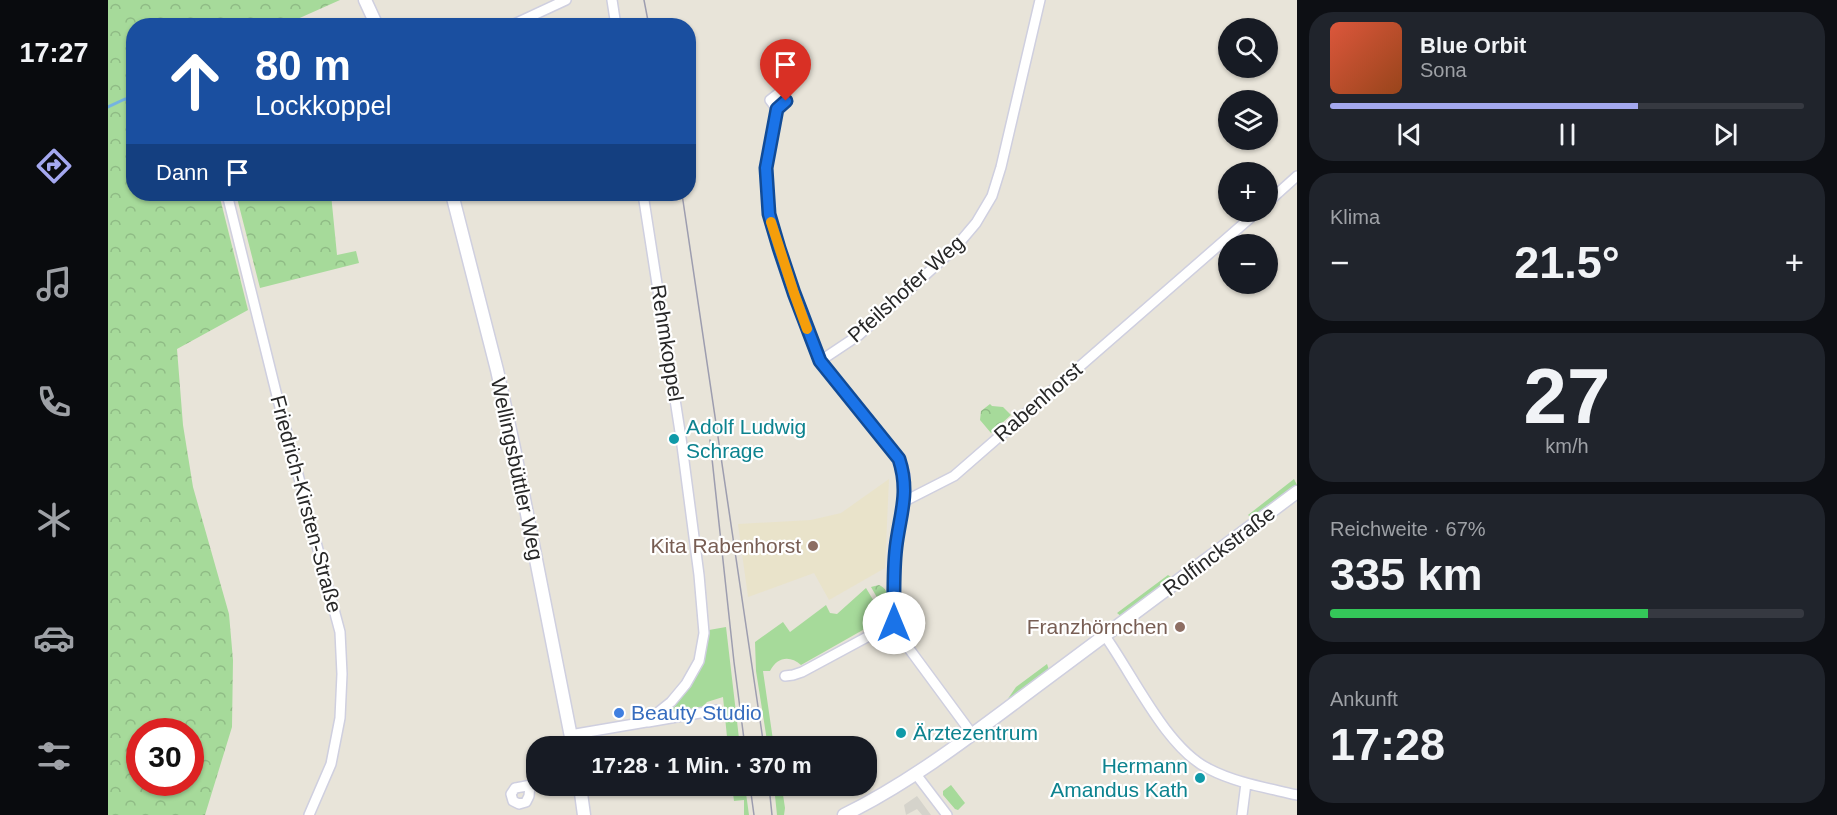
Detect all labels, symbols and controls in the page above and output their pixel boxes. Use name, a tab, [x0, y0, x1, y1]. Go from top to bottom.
map controls	[1218, 18, 1278, 294]
button: search	[1218, 18, 1278, 78]
text: Blue Orbit	[1420, 33, 1526, 58]
text: 17:27	[19, 38, 89, 68]
pin	[760, 39, 811, 101]
icon: ahead	[156, 42, 234, 120]
text: 80 m	[255, 42, 351, 89]
icon: arrive	[769, 48, 802, 81]
text: Sona	[1420, 59, 1467, 81]
button: layers	[1218, 90, 1278, 150]
text: Lockkoppel	[255, 91, 392, 121]
icon: previous	[1393, 118, 1426, 151]
icon: pause	[1551, 118, 1584, 151]
icon: next	[1709, 118, 1742, 151]
icon: directions	[33, 145, 75, 187]
icon: arrive	[221, 156, 254, 189]
text: Dann	[156, 160, 209, 185]
button: +	[1218, 162, 1278, 222]
text: Klima	[1330, 206, 1380, 228]
street label: Pfeilshofer Weg	[843, 231, 968, 347]
button: −	[1218, 234, 1278, 294]
text: 21.5°	[1514, 237, 1620, 288]
text: −	[1330, 244, 1349, 281]
text: +	[1785, 244, 1804, 281]
icon: music	[33, 263, 75, 305]
street label: Rehmkoppel	[647, 283, 688, 403]
text: 27	[1524, 352, 1610, 440]
street label: Rabenhorst	[989, 357, 1086, 446]
street label: Wellingsbüttler Weg	[487, 376, 548, 562]
icon: phone	[33, 381, 75, 423]
street label: Friedrich-Kirsten-Straße	[266, 393, 347, 615]
place label: Adolf Ludwig Schrage	[686, 415, 806, 462]
marker: Adolf Ludwig Schrage	[667, 432, 681, 446]
text: km/h	[1545, 435, 1589, 457]
icon: climate	[33, 499, 75, 541]
street label: Rolfinckstraße	[1158, 501, 1279, 600]
text: Reichweite · 67%	[1330, 518, 1486, 540]
place label: Kita Rabenhorst	[650, 534, 801, 557]
marker: Kita Rabenhorst	[806, 539, 820, 553]
text: 335 km	[1330, 549, 1483, 600]
position arrow	[862, 591, 926, 655]
place label: Franzhörnchen	[1027, 615, 1168, 638]
icon: car	[33, 617, 75, 659]
marker: Franzhörnchen	[1173, 620, 1187, 634]
text: Ankunft	[1330, 688, 1398, 710]
place label: Beauty Studio	[631, 701, 762, 724]
marker: Beauty Studio	[612, 706, 626, 720]
speed limit sign: 30	[126, 718, 204, 796]
text: 17:28	[1330, 719, 1445, 770]
place label: Ärztezentrum	[913, 721, 1038, 744]
marker: Ärztezentrum	[894, 726, 908, 740]
icon: filters	[33, 735, 75, 777]
text: 17:28 · 1 Min. · 370 m	[591, 753, 812, 778]
place label: Hermann Amandus Kath	[1050, 754, 1188, 801]
marker: Hermann Amandus Kath	[1193, 771, 1207, 785]

